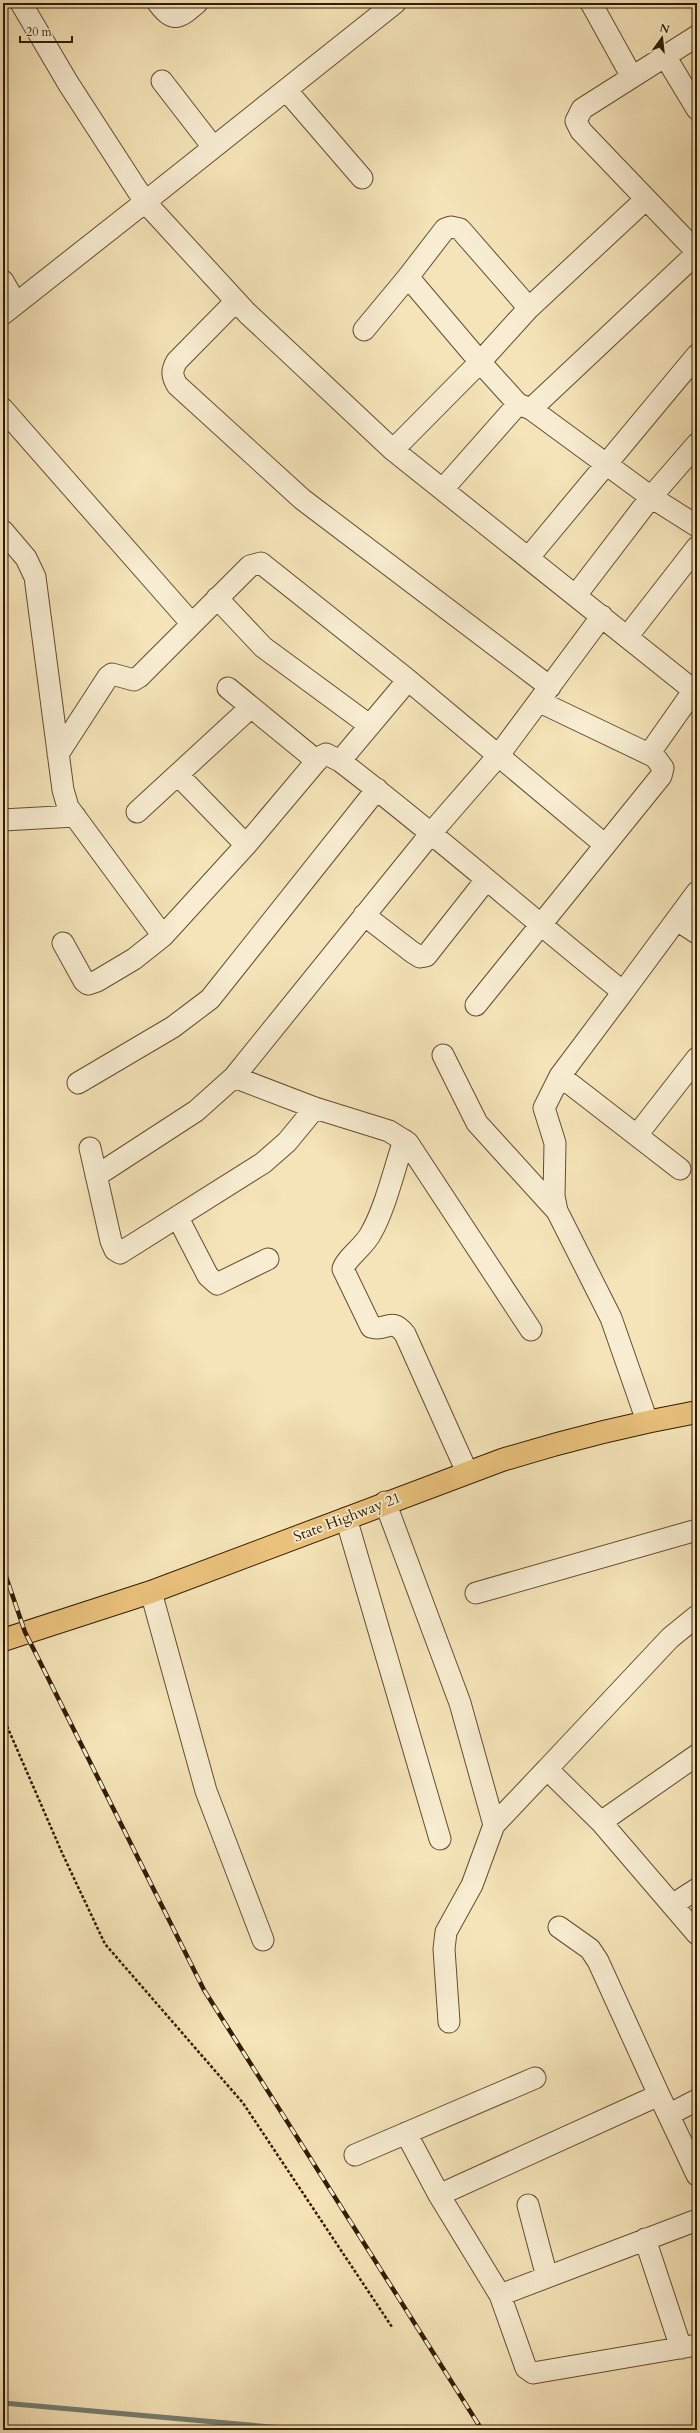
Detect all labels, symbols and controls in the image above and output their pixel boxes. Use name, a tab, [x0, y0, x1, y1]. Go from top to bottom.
scale bar	[20, 18, 72, 44]
north arrow	[642, 18, 682, 58]
text: N	[658, 20, 671, 37]
text: 20 m	[26, 24, 53, 40]
street label: State Highway 21	[290, 1487, 404, 1547]

